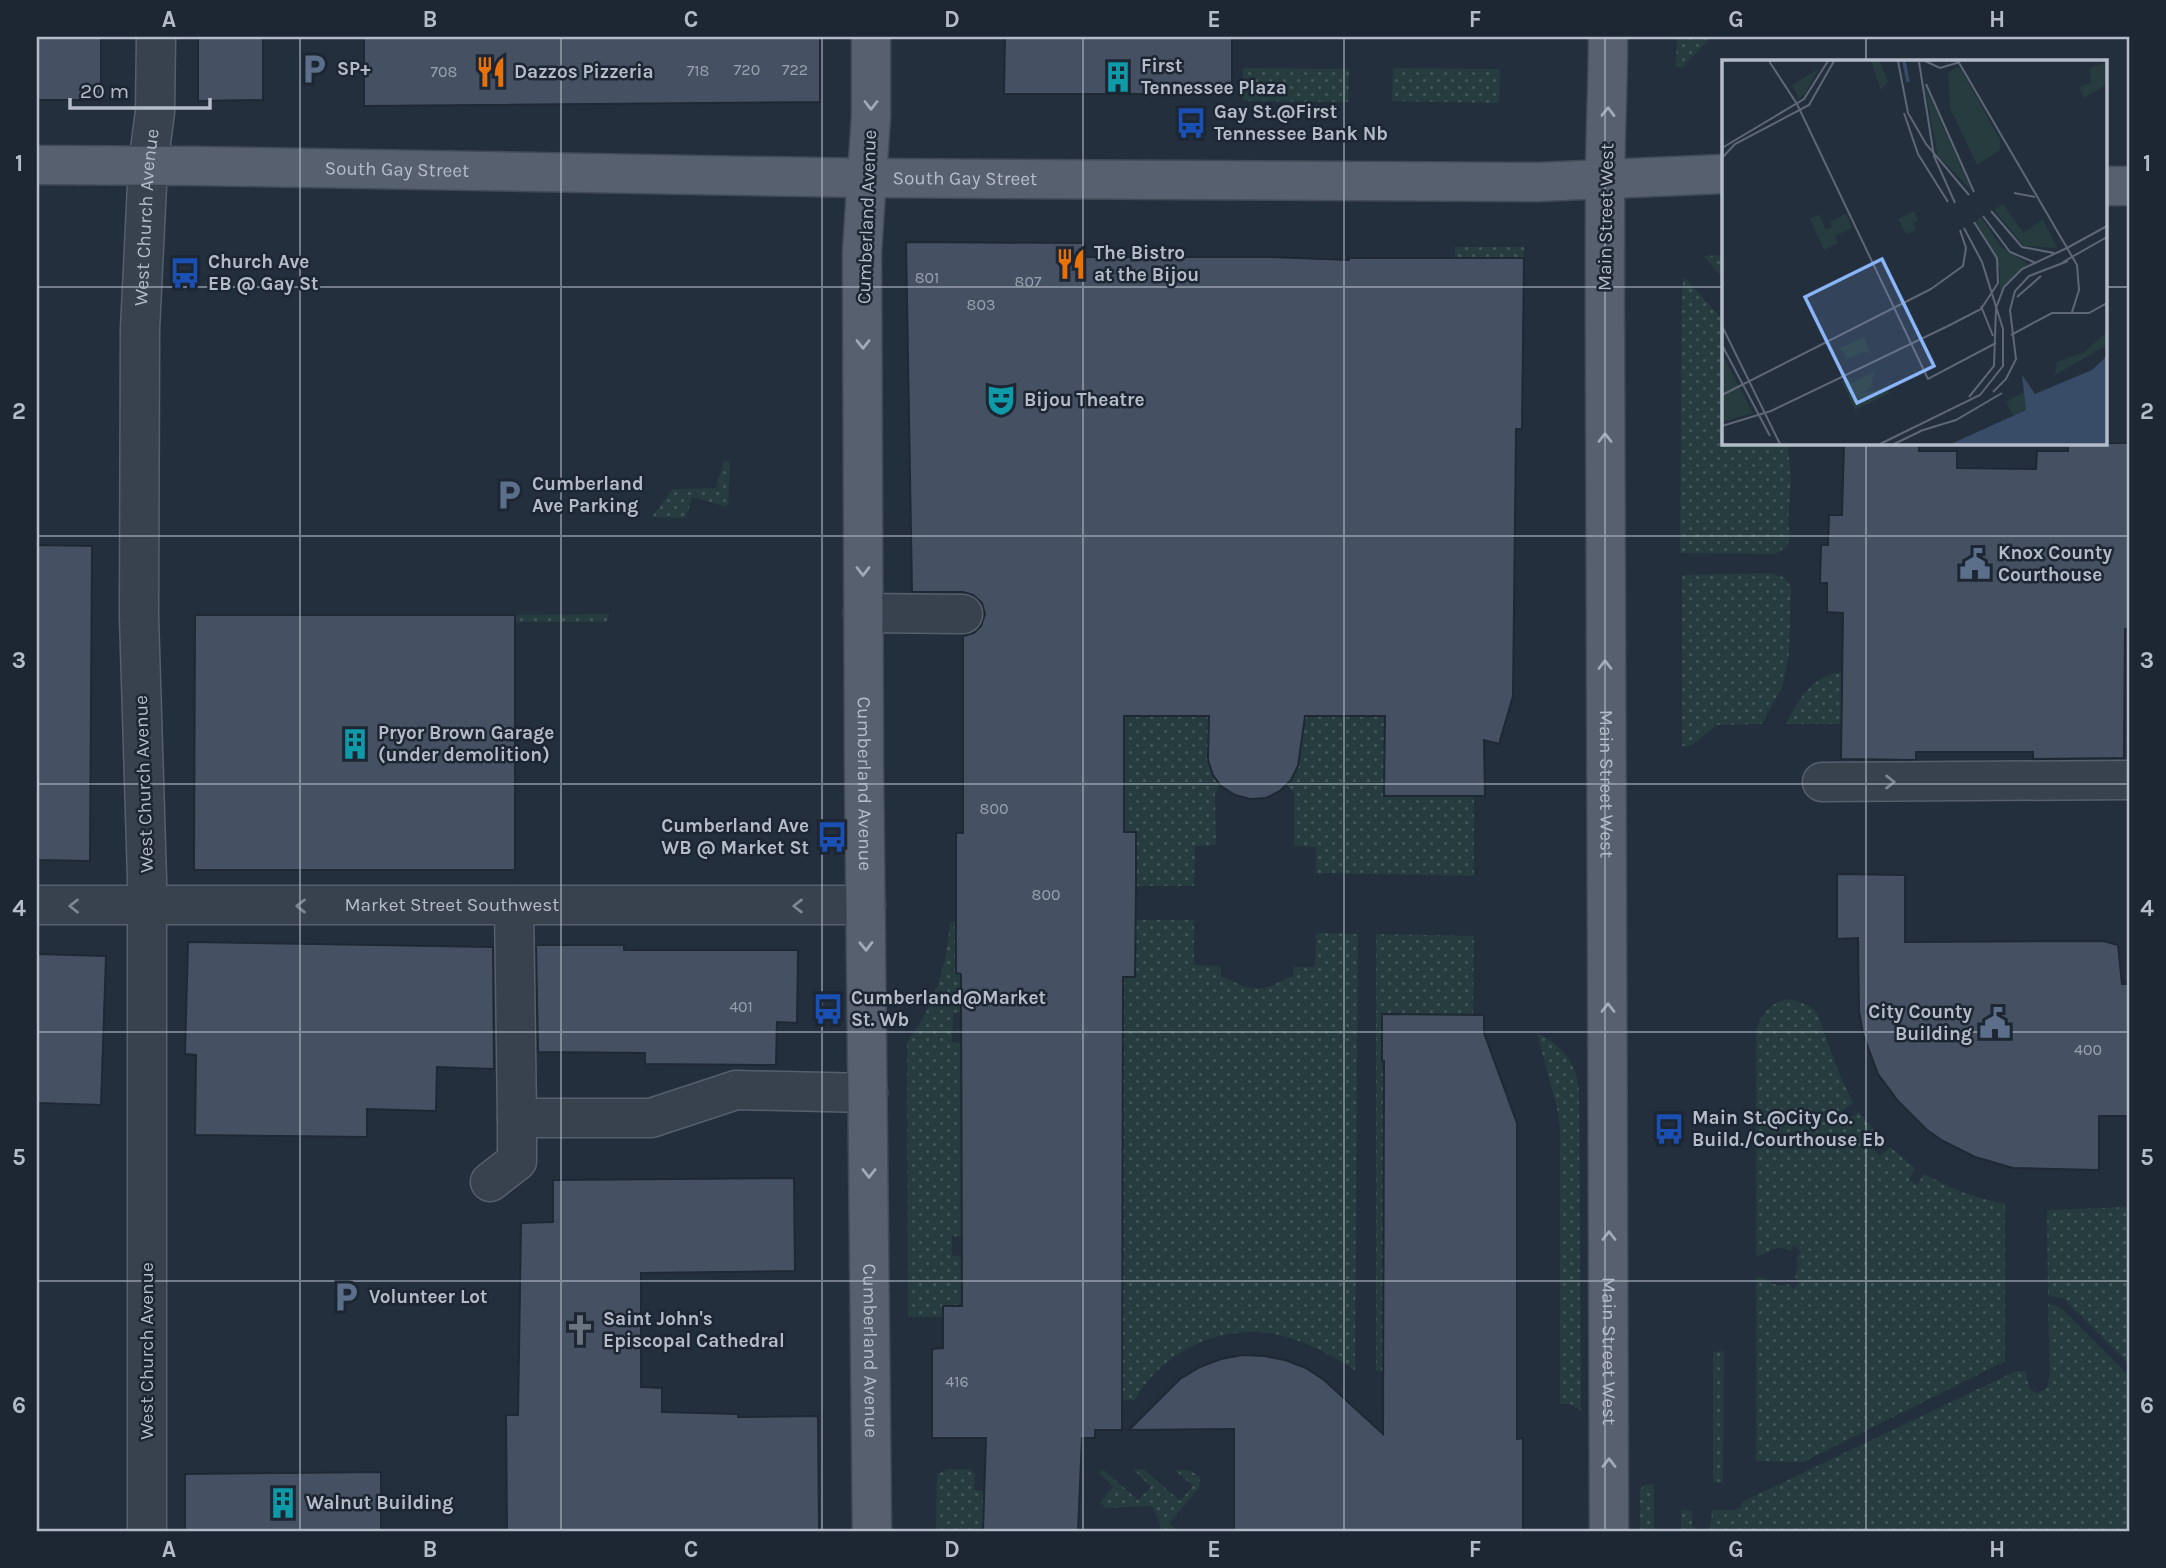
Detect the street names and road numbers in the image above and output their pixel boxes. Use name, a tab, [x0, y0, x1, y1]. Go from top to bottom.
street label: West Church Avenue	[130, 127, 164, 307]
street label: Cumberland Avenue	[853, 129, 881, 305]
street label: Main Street West	[1594, 143, 1618, 291]
street label: South Gay Street	[324, 157, 470, 182]
street label: South Gay Street	[892, 167, 1037, 190]
street label: West Church Avenue	[130, 695, 158, 873]
street label: Cumberland Avenue	[853, 696, 876, 871]
street label: Main Street West	[1595, 710, 1618, 858]
street label: Market Street Southwest	[344, 894, 560, 916]
street label: West Church Avenue	[136, 1262, 158, 1440]
street label: Cumberland Avenue	[858, 1263, 882, 1438]
street label: Main Street West	[1598, 1277, 1620, 1425]

